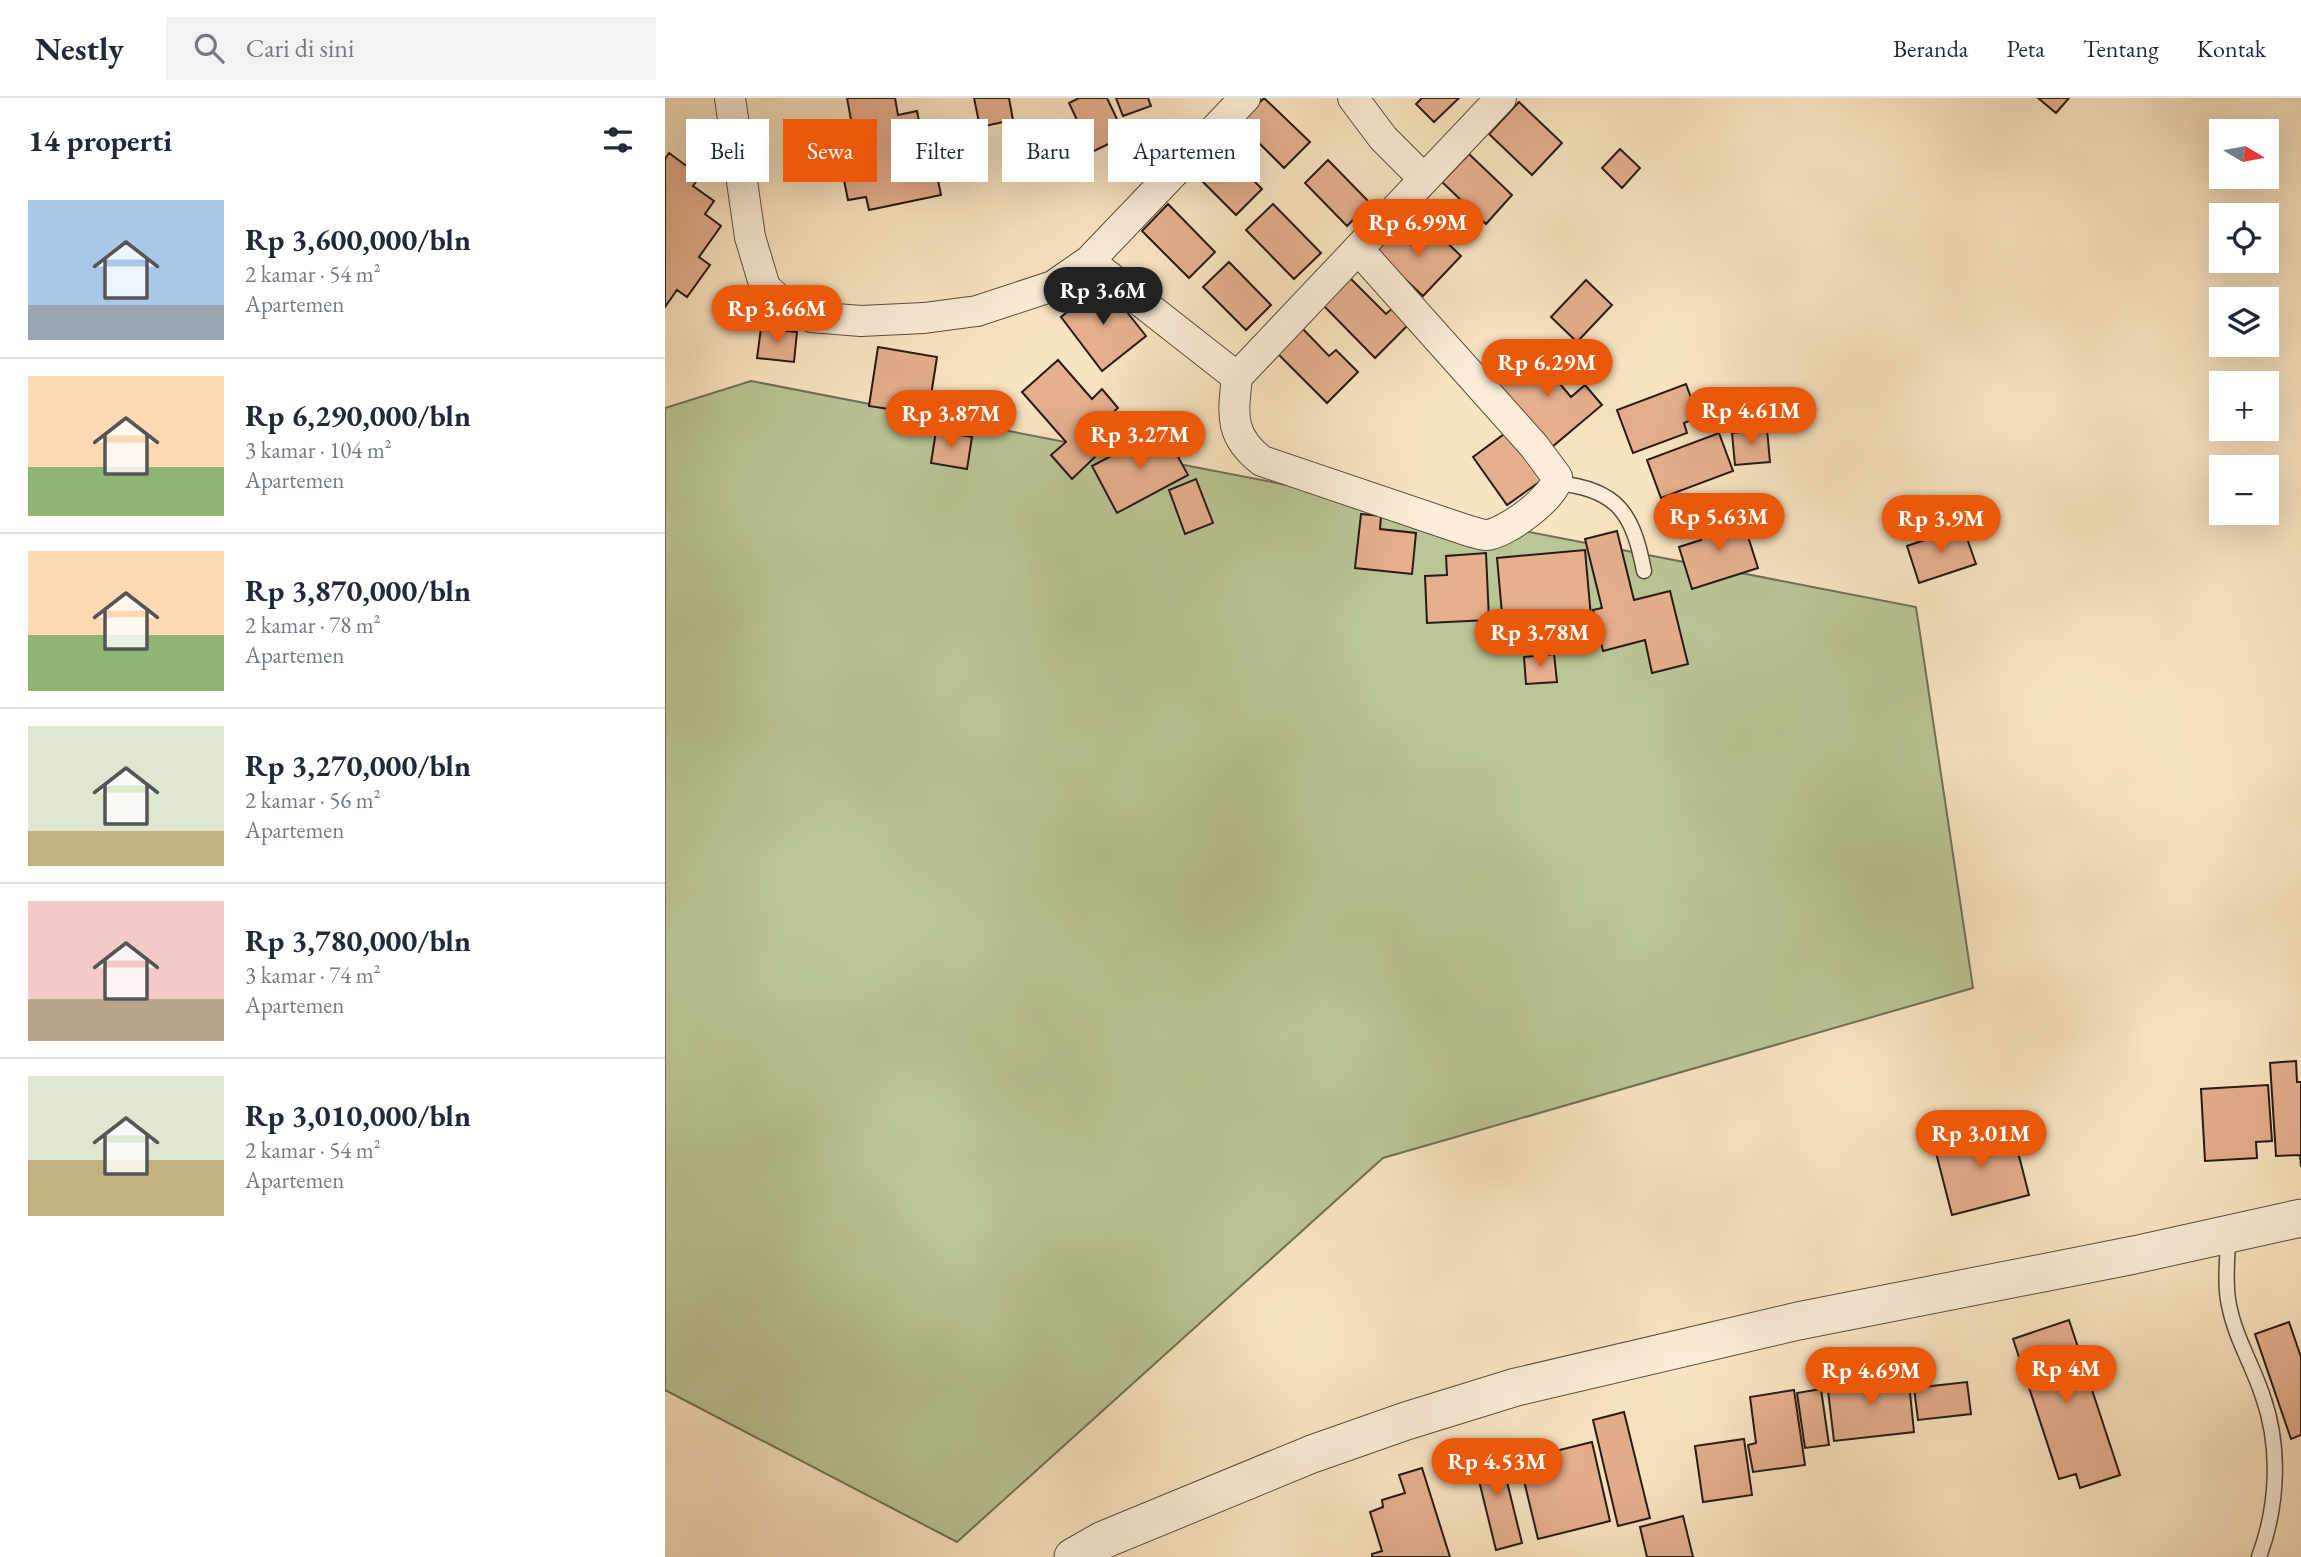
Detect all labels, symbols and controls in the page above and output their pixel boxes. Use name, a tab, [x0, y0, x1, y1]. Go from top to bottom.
search box	[166, 17, 656, 80]
text: Nestly	[35, 27, 124, 70]
icon: search	[190, 29, 228, 67]
text: Cari di sini	[246, 31, 354, 65]
text: Beranda	[1893, 33, 1968, 64]
text: Peta	[2006, 33, 2045, 64]
text: Tentang	[2083, 33, 2159, 64]
text: Kontak	[2197, 33, 2266, 64]
chip: Beli	[686, 119, 769, 182]
chip: Sewa	[783, 119, 877, 182]
chip: Filter	[891, 119, 988, 182]
chip: Baru	[1002, 119, 1094, 182]
chip: Apartemen	[1108, 119, 1260, 182]
north arrow	[2209, 119, 2279, 189]
map controls	[2209, 119, 2279, 525]
text: 14 properti	[28, 121, 172, 160]
icon: filters	[599, 121, 637, 159]
pin: Rp 6.99M	[1346, 200, 1490, 259]
button: locate	[2209, 203, 2279, 273]
text: Rp 6.99M	[1369, 207, 1467, 237]
text: Rp 3,600,000/bln	[245, 220, 471, 259]
icon: home	[84, 228, 168, 312]
text: 2 kamar · 54 m²	[245, 259, 381, 289]
pin: Rp 3.6M	[1038, 268, 1168, 327]
text: Rp 3.6M	[1060, 275, 1146, 305]
pin: Rp 3.66M	[705, 286, 849, 345]
button: layers	[2209, 287, 2279, 357]
text: Apartemen	[245, 289, 344, 319]
text: Rp 3.66M	[728, 293, 826, 323]
pin: Rp 6.29M	[1475, 340, 1619, 399]
text: Rp 6.29M	[1498, 347, 1596, 377]
button: +	[2209, 371, 2279, 441]
pin: Rp 4.61M	[1679, 388, 1823, 447]
pin: Rp 3.87M	[879, 390, 1023, 450]
text: Rp 4.61M	[1702, 395, 1800, 425]
text: Rp 6,290,000/bln	[245, 396, 471, 435]
text: Rp 3.87M	[902, 398, 1000, 428]
icon: home	[84, 404, 168, 488]
pin: Rp 3.27M	[1068, 412, 1212, 471]
text: Rp 3.27M	[1091, 419, 1189, 449]
text: 3 kamar · 104 m²	[245, 435, 392, 465]
button: −	[2209, 455, 2279, 525]
text: Apartemen	[245, 465, 344, 495]
pin: Rp 5.63M	[1647, 494, 1791, 553]
pin: Rp 3.9M	[1876, 496, 2006, 555]
text: Rp 5.63M	[1670, 501, 1768, 531]
text: Rp 3.9M	[1898, 503, 1984, 533]
text: Rp 3,870,000/bln	[245, 571, 471, 610]
icon: home	[84, 579, 168, 663]
text: 2 kamar · 78 m²	[245, 610, 381, 640]
pin: Rp 3.78M	[1468, 610, 1612, 669]
text: Rp 3.78M	[1491, 617, 1589, 647]
text: Apartemen	[245, 640, 344, 670]
text: Rp 3,270,000/bln	[245, 746, 471, 785]
icon: home	[84, 754, 168, 838]
text: 2 kamar · 56 m²	[245, 785, 381, 815]
text: Apartemen	[245, 815, 344, 845]
text: Rp 3,780,000/bln	[245, 921, 471, 960]
icon: home	[84, 929, 168, 1013]
text: 3 kamar · 74 m²	[245, 960, 381, 990]
text: Apartemen	[245, 990, 344, 1020]
text: Rp 3,010,000/bln	[245, 1096, 471, 1135]
icon: home	[84, 1104, 168, 1188]
pin: Rp 3.01M	[1909, 1110, 2053, 1170]
text: Rp 3.01M	[1932, 1118, 2030, 1148]
text: 2 kamar · 54 m²	[245, 1135, 381, 1165]
text: Apartemen	[245, 1165, 344, 1195]
pin: Rp 4M	[2017, 1346, 2115, 1405]
pin: Rp 4.69M	[1799, 1348, 1943, 1407]
text: Rp 4M	[2032, 1353, 2100, 1383]
text: Rp 4.69M	[1822, 1355, 1920, 1385]
pin: Rp 4.53M	[1425, 1438, 1569, 1498]
text: Rp 4.53M	[1448, 1446, 1546, 1476]

